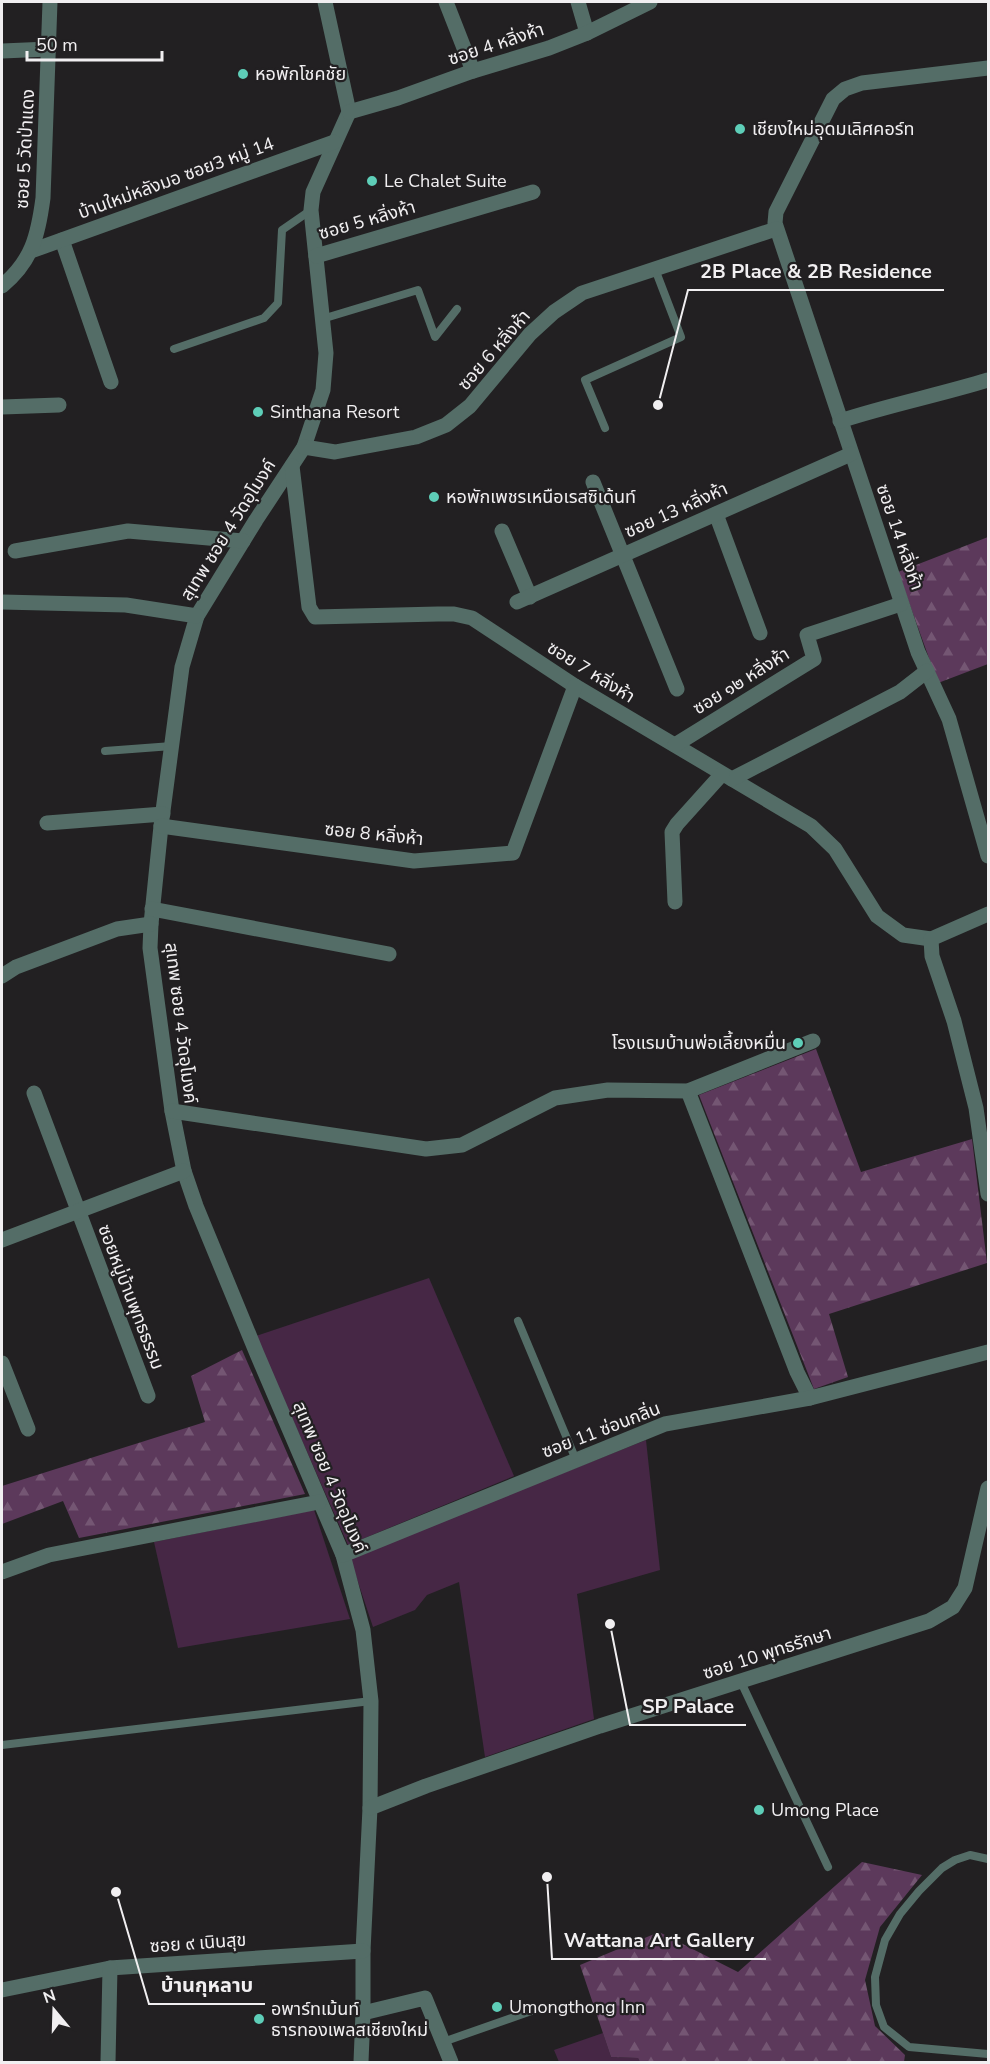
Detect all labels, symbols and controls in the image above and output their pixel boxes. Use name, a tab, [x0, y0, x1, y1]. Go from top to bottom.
street label: ซอย 4 หลิ่งห้า	[445, 17, 547, 71]
scale bar	[27, 24, 162, 62]
text: 50 m	[36, 33, 78, 57]
place label: หอพักโชคชัย	[255, 62, 346, 86]
marker: หอพักโชคชัย	[236, 67, 250, 81]
street label: ซอย 5 วัดป่าแดง	[10, 88, 40, 210]
place label: เชียงใหม่อุดมเลิศคอร์ท	[752, 117, 915, 141]
marker: เชียงใหม่อุดมเลิศคอร์ท	[733, 122, 747, 136]
street label: บ้านใหม่หลังมอ ซอย3 หมู่ 14	[75, 131, 277, 225]
place label: Le Chalet Suite	[384, 169, 507, 193]
marker: Le Chalet Suite	[365, 174, 379, 188]
street label: ซอย 5 หลิ่งห้า	[316, 195, 418, 245]
callout: 2B Place & 2B Residence	[688, 252, 944, 290]
text: 2B Place & 2B Residence	[700, 258, 932, 285]
street label: ซอย 6 หลิ่งห้า	[452, 305, 536, 395]
place label: Sinthana Resort	[270, 400, 400, 424]
marker: Sinthana Resort	[251, 405, 265, 419]
street label: สุเทพ ซอย 4 วัดอุโมงค์	[175, 455, 281, 605]
street label: ซอย 13 หลิ่งห้า	[621, 477, 731, 543]
street label: ซอย 14 หลิ่งห้า	[871, 481, 929, 593]
place label: หอพักเพชรเหนือเรสซิเด้นท์	[446, 485, 636, 509]
marker: หอพักเพชรเหนือเรสซิเด้นท์	[427, 490, 441, 504]
street label: ซอย 7 หลิ่งห้า	[542, 635, 640, 709]
street label: ซอย ๑๒ หลิ่งห้า	[688, 642, 794, 720]
street label: ซอย 8 หลิ่งห้า	[323, 817, 425, 851]
street label: สุเทพ ซอย 4 วัดอุโมงค์	[159, 941, 203, 1105]
place label: โรงแรมบ้านพ่อเลี้ยงหมื่น	[612, 1030, 786, 1055]
marker: โรงแรมบ้านพ่อเลี้ยงหมื่น	[791, 1036, 805, 1050]
street label: ซอยหมู่บ้านพุทธธรรม	[92, 1221, 170, 1373]
street label: ซอย 11 ซ่อนกลิ่น	[538, 1396, 664, 1464]
street label: สุเทพ ซอย 4 วัดอุโมงค์	[287, 1398, 373, 1556]
street label: ซอย 10 พุทธรักษา	[700, 1621, 834, 1685]
callout: SP Palace	[630, 1687, 746, 1725]
text: SP Palace	[642, 1693, 734, 1720]
place label: Umong Place	[771, 1798, 879, 1822]
marker: Umong Place	[752, 1803, 766, 1817]
callout: Wattana Art Gallery	[552, 1921, 766, 1959]
text: Wattana Art Gallery	[564, 1927, 755, 1954]
street label: ซอย ๙ เนินสุข	[149, 1928, 247, 1958]
callout: บ้านกุหลาบ	[149, 1966, 265, 2004]
text: บ้านกุหลาบ	[161, 1972, 253, 1999]
north arrow	[24, 1980, 84, 2040]
text: N	[40, 1984, 59, 2009]
place label: Umongthong Inn	[509, 1995, 645, 2019]
place label: อพาร์ทเม้นท์ ธารทองเพลสเชียงใหม่	[271, 1997, 428, 2042]
marker: Umongthong Inn	[490, 2000, 504, 2014]
marker: อพาร์ทเม้นท์ ธารทองเพลสเชียงใหม่	[252, 2012, 266, 2026]

